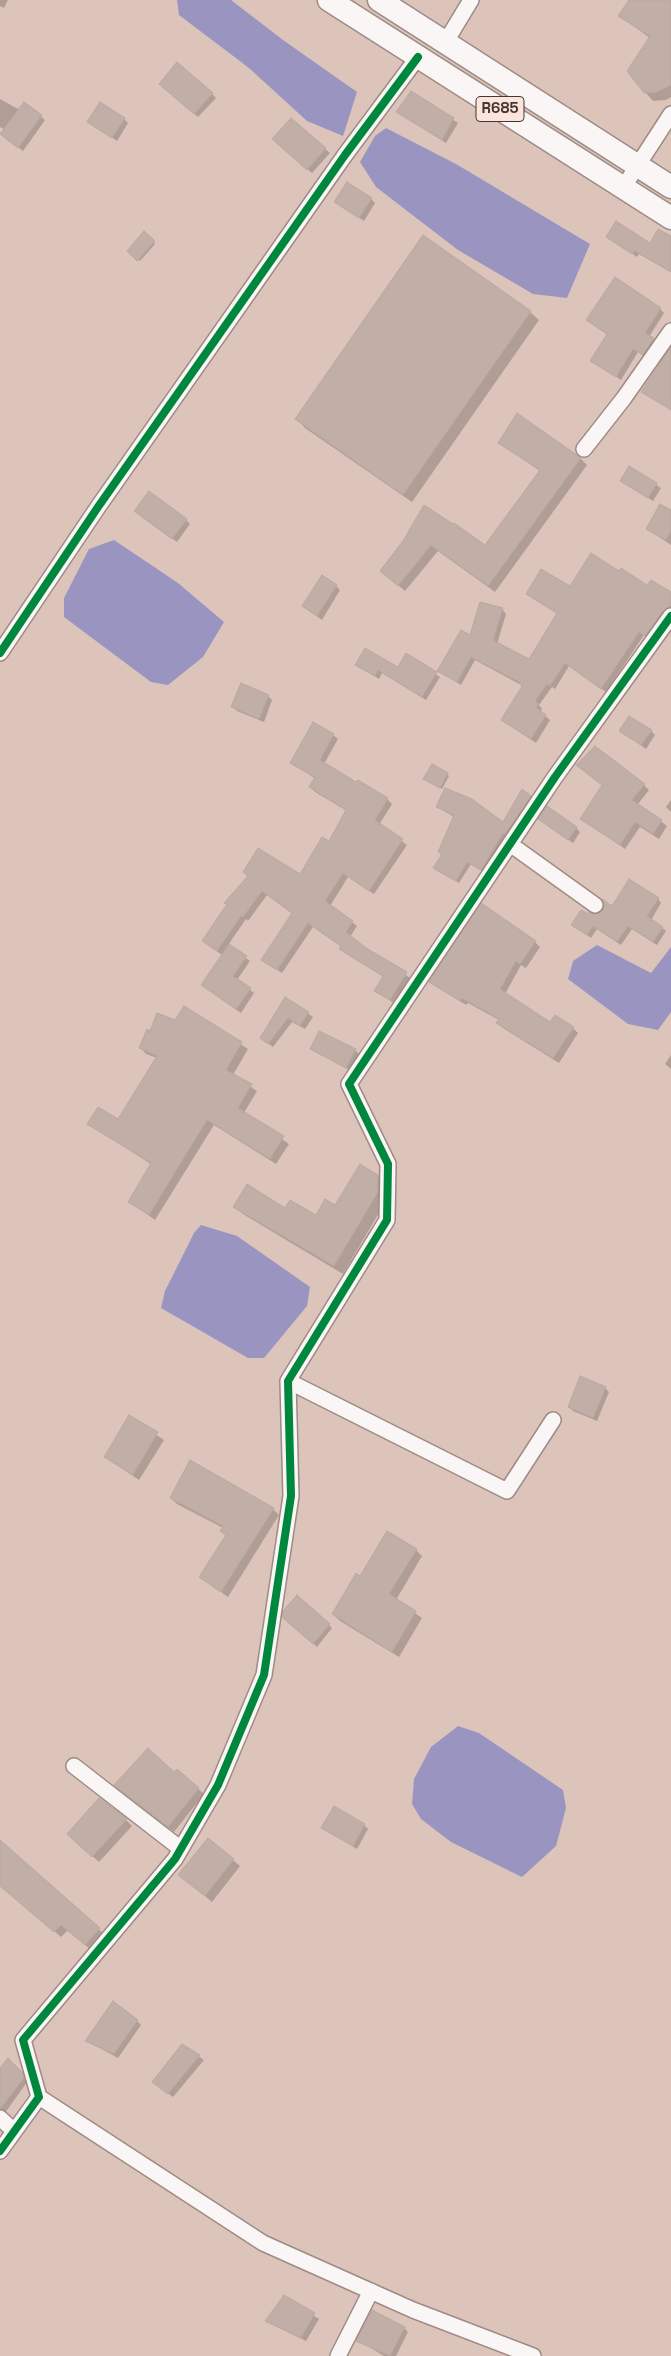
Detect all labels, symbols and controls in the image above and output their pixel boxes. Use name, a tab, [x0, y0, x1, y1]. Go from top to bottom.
road number: R685	[476, 96, 524, 122]

